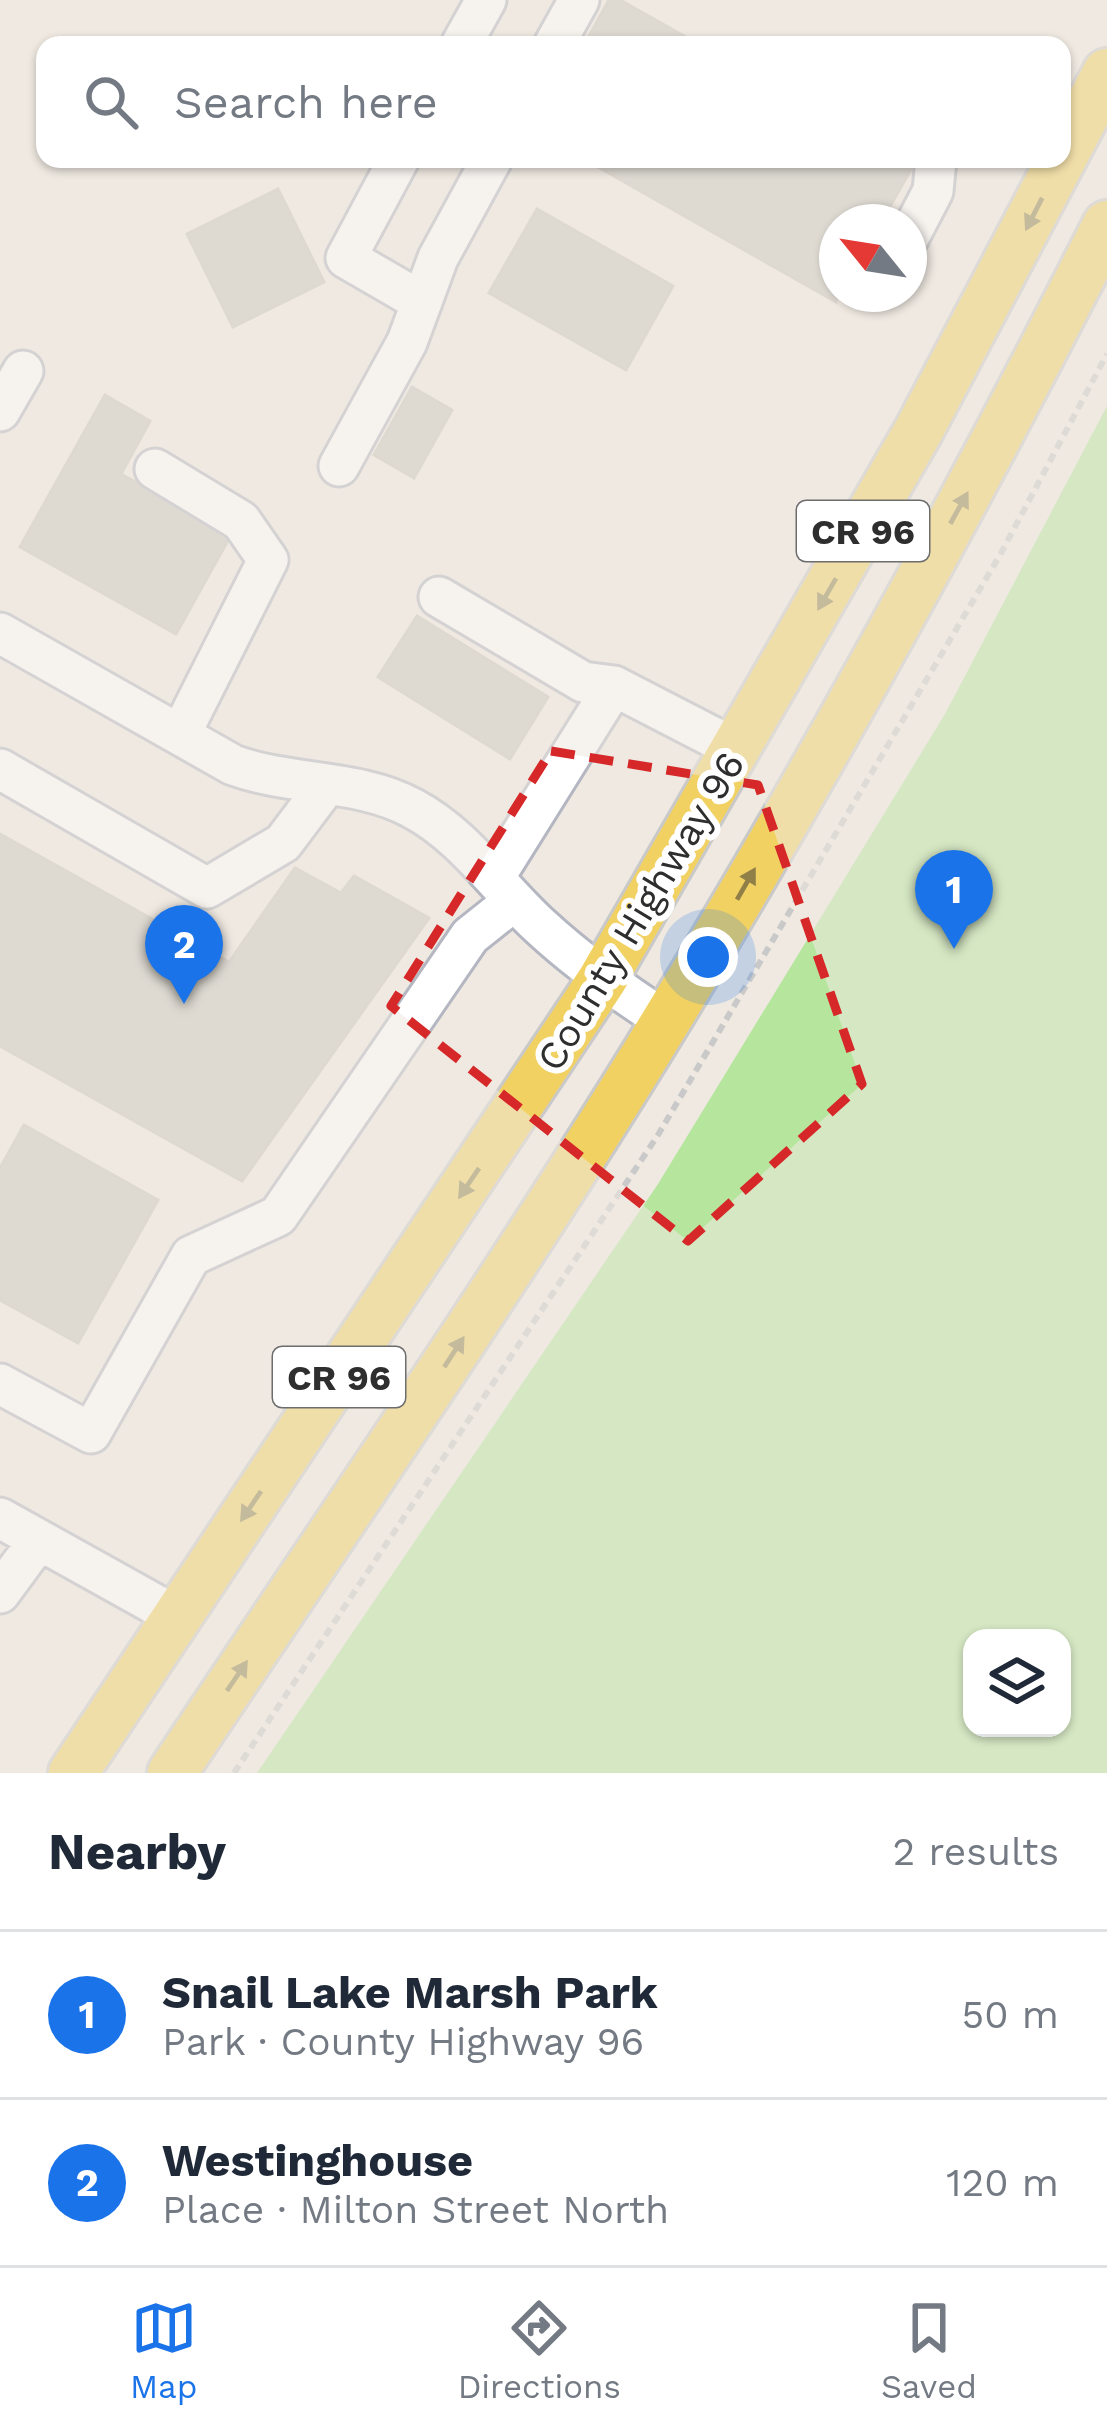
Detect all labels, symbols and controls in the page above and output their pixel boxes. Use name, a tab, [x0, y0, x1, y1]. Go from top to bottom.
search box	[36, 36, 1071, 168]
icon: search	[78, 69, 144, 135]
text: Search here	[174, 76, 438, 129]
one-way arrow	[1024, 197, 1044, 232]
north arrow	[819, 204, 927, 312]
one-way arrow	[948, 491, 969, 526]
road number: CR 96	[797, 501, 929, 561]
one-way arrow	[817, 577, 838, 611]
street label: County Highway 96	[527, 744, 753, 1079]
pin: 1	[915, 850, 993, 949]
one-way arrow	[735, 867, 756, 901]
pin: 2	[145, 905, 223, 1004]
your location	[678, 927, 738, 987]
one-way arrow	[459, 1167, 481, 1200]
one-way arrow	[443, 1336, 465, 1369]
road number: CR 96	[273, 1347, 405, 1407]
one-way arrow	[240, 1490, 263, 1523]
map controls	[963, 1629, 1071, 1737]
button: layers	[963, 1629, 1071, 1737]
one-way arrow	[225, 1659, 247, 1692]
text: Nearby	[48, 1822, 226, 1881]
text: 2 results	[893, 1829, 1059, 1874]
text: Snail Lake Marsh Park	[162, 1966, 658, 2019]
text: 1	[79, 1992, 95, 2037]
text: 50 m	[962, 1992, 1059, 2037]
text: Park · County Highway 96	[162, 2019, 644, 2064]
text: Westinghouse	[162, 2134, 473, 2187]
text: 2	[75, 2160, 99, 2205]
text: 120 m	[946, 2160, 1059, 2205]
text: Place · Milton Street North	[162, 2187, 669, 2232]
tab: Map	[130, 2295, 197, 2406]
tab: Directions	[458, 2295, 621, 2406]
tab: Saved	[881, 2295, 977, 2406]

